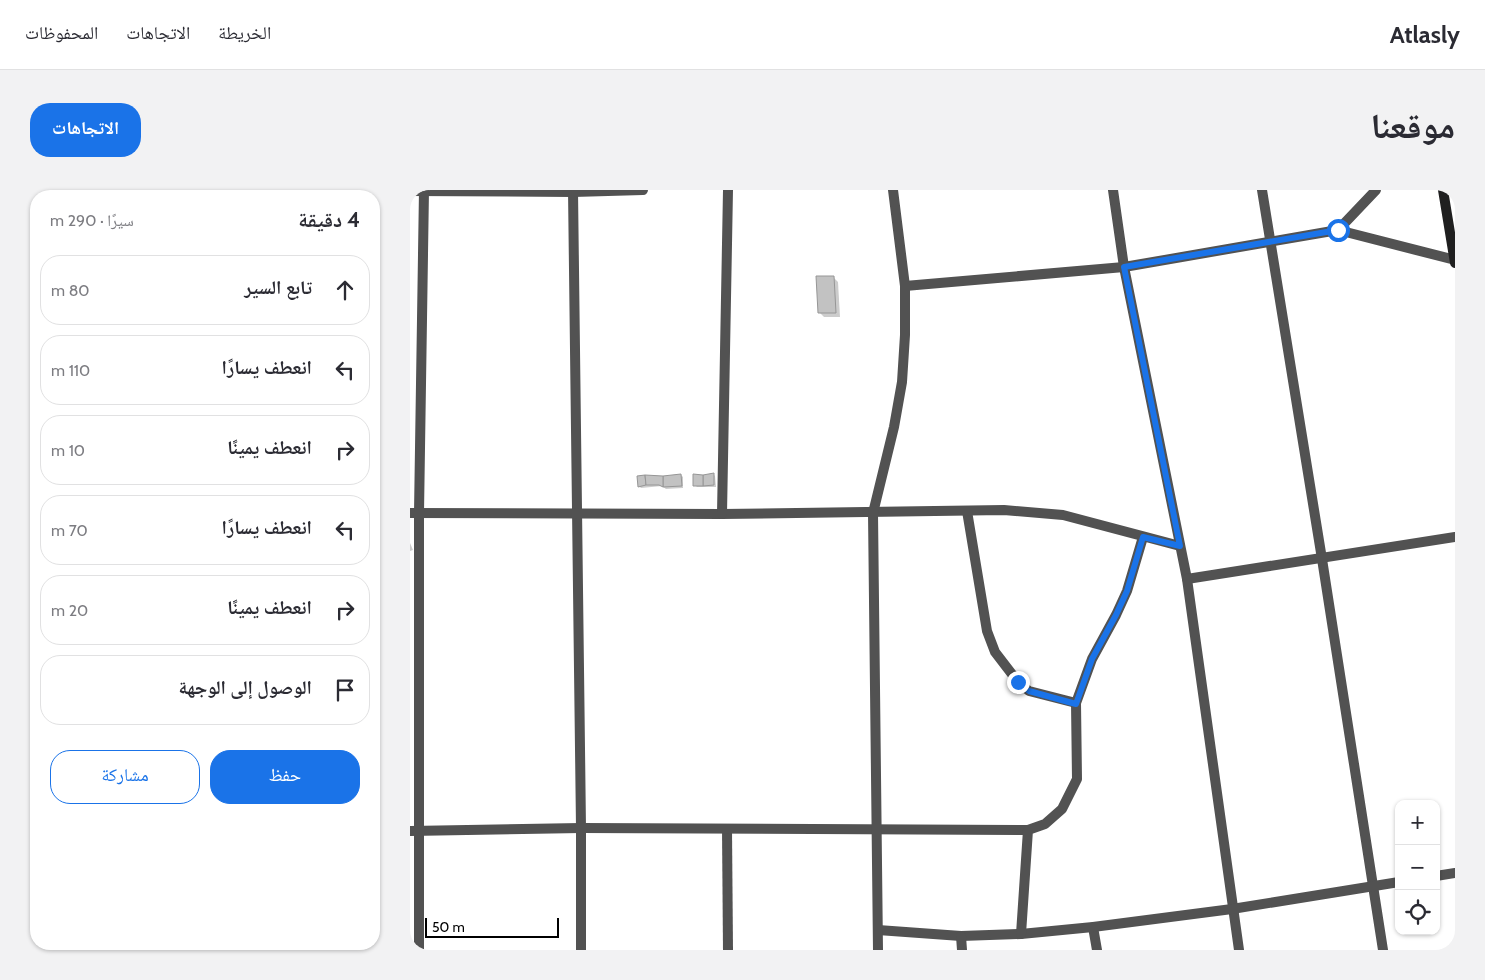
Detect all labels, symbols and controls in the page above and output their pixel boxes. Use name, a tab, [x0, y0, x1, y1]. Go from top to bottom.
text: Atlasly	[1390, 20, 1460, 49]
text: المحفوظات	[25, 22, 98, 44]
text: الاتجاهات	[126, 22, 190, 44]
text: الخريطة	[218, 22, 271, 44]
button: الاتجاهات	[30, 103, 141, 157]
text: موقعنا	[1370, 104, 1455, 147]
text: 4 دقيقة	[298, 207, 360, 232]
text: سيرًا · 290 m	[50, 211, 134, 230]
route start	[1327, 219, 1350, 242]
text: تابع السير	[244, 276, 312, 299]
icon: ahead	[331, 276, 359, 304]
text: 80 m	[51, 281, 90, 300]
text: انعطف يسارًا	[222, 356, 312, 379]
icon: left	[331, 356, 359, 384]
text: 110 m	[51, 361, 90, 380]
text: انعطف يمينًا	[227, 436, 312, 459]
icon: right	[331, 436, 359, 464]
text: 10 m	[51, 441, 85, 460]
text: انعطف يسارًا	[222, 516, 312, 539]
icon: left	[331, 516, 359, 544]
text: 70 m	[51, 521, 88, 540]
text: انعطف يمينًا	[227, 596, 312, 619]
icon: right	[331, 596, 359, 624]
text: 20 m	[51, 601, 88, 620]
route end	[1007, 671, 1030, 694]
text: الوصول إلى الوجهة	[179, 676, 312, 699]
icon: arrive	[331, 676, 359, 704]
button: مشاركة	[50, 750, 200, 804]
button: حفظ	[210, 750, 360, 804]
map controls	[1395, 800, 1440, 935]
button: +	[1395, 800, 1440, 845]
button: −	[1395, 845, 1440, 890]
button: locate	[1395, 890, 1440, 935]
scale bar	[425, 915, 559, 938]
text: 50 m	[432, 918, 465, 936]

